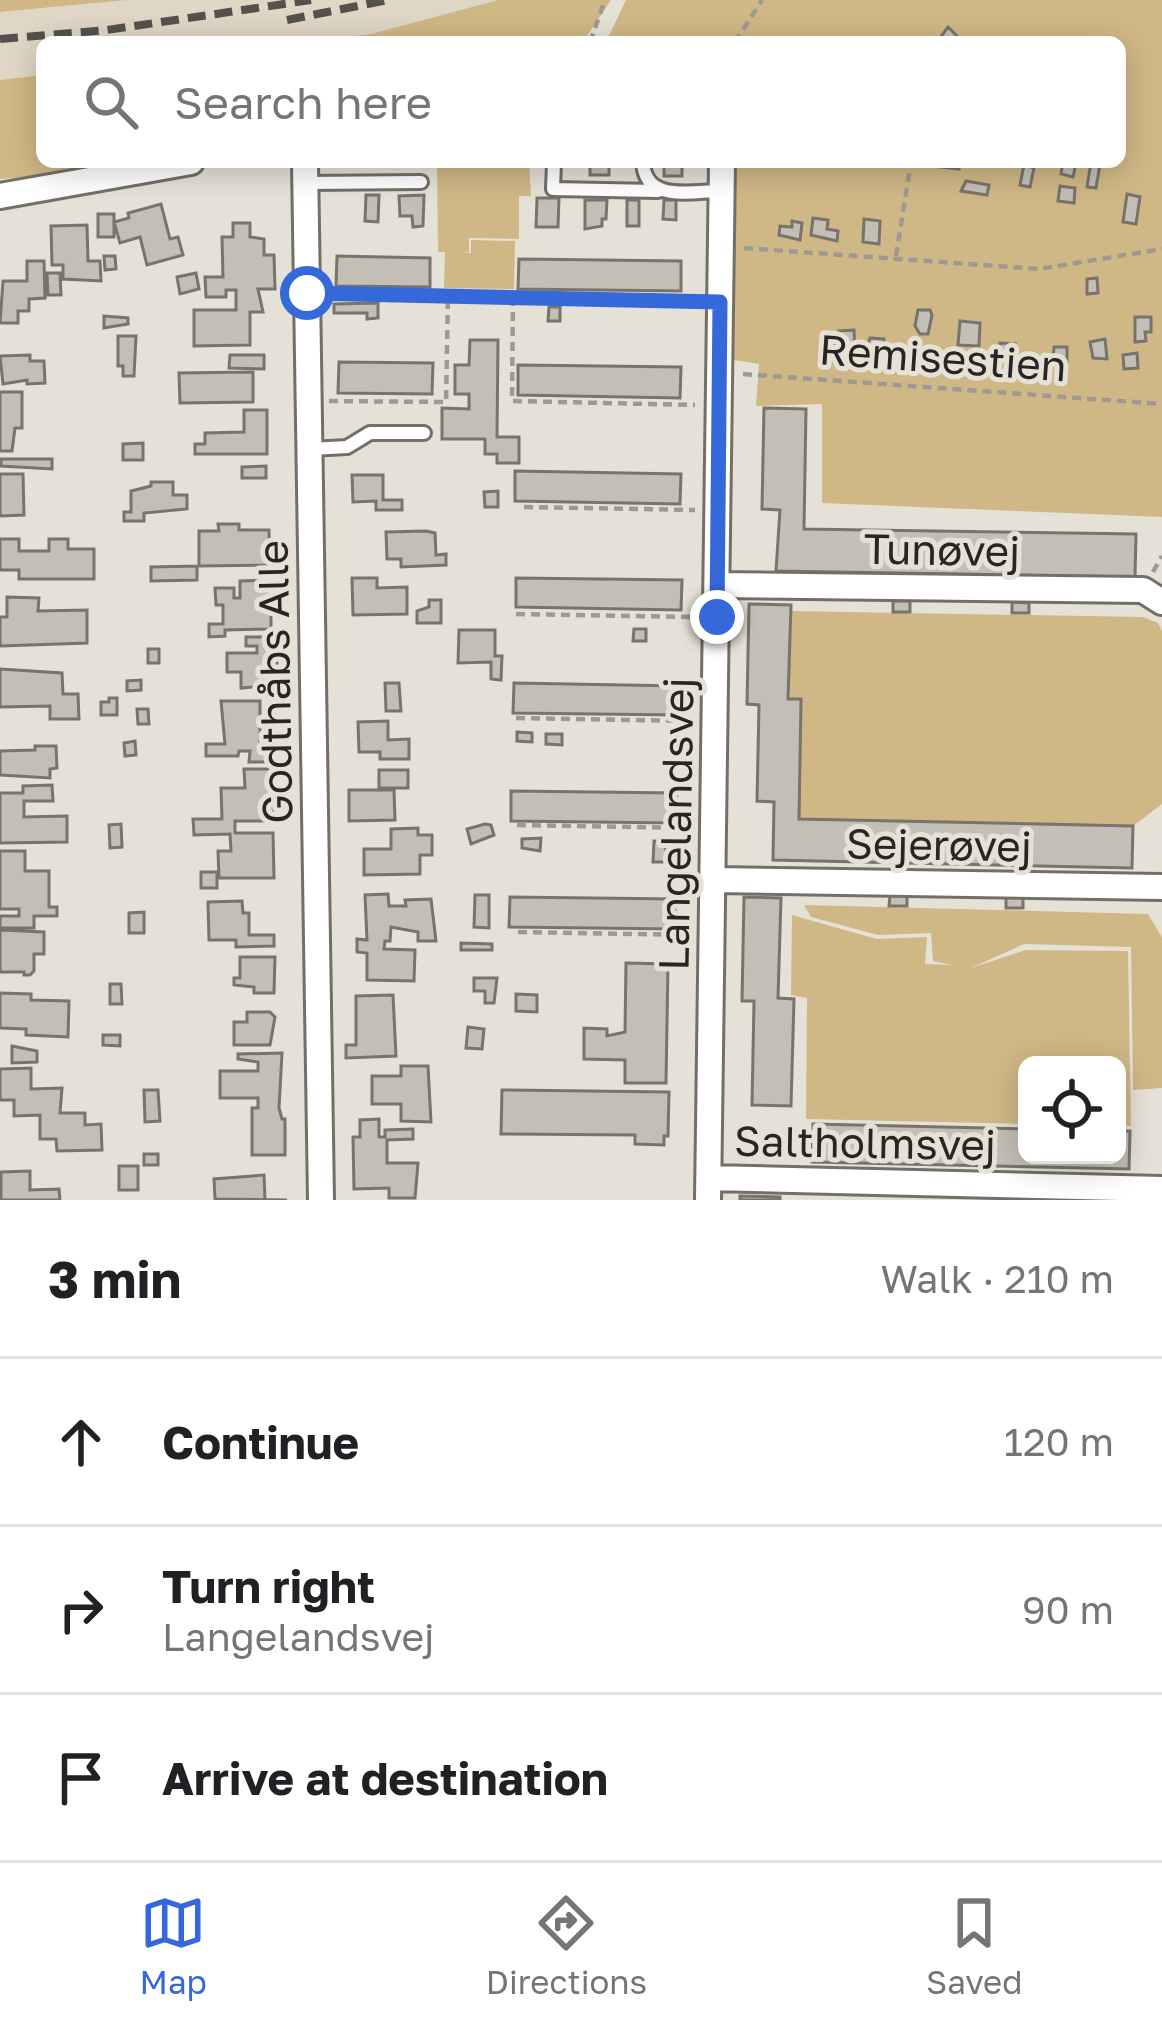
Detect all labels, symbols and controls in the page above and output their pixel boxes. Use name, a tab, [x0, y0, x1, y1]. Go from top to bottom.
search box	[36, 36, 1126, 168]
icon: search	[78, 69, 144, 135]
text: Search here	[174, 75, 432, 129]
route start	[280, 266, 334, 320]
street label: Remisestien	[818, 323, 1068, 391]
street label: Tunøvej	[863, 523, 1021, 575]
street label: Godthåbs Alle	[247, 540, 301, 824]
route end	[690, 590, 744, 644]
street label: Langelandsvej	[647, 677, 703, 971]
street label: Sejerøvej	[846, 817, 1032, 871]
map controls	[1018, 1056, 1126, 1164]
button: locate	[1018, 1056, 1126, 1164]
street label: Saltholmsvej	[733, 1115, 997, 1169]
text: 3 min	[48, 1248, 181, 1309]
text: Walk · 210 m	[880, 1255, 1114, 1302]
icon: ahead	[48, 1409, 114, 1475]
text: Continue	[162, 1415, 359, 1469]
text: 120 m	[1004, 1418, 1114, 1465]
text: Turn right	[162, 1559, 375, 1613]
icon: right	[48, 1577, 114, 1643]
text: 90 m	[1022, 1586, 1114, 1633]
text: Langelandsvej	[162, 1613, 435, 1660]
icon: arrive	[48, 1745, 114, 1811]
text: Arrive at destination	[162, 1751, 608, 1805]
tab: Map	[140, 1890, 207, 2001]
tab: Directions	[486, 1890, 647, 2001]
tab: Saved	[926, 1890, 1022, 2001]

